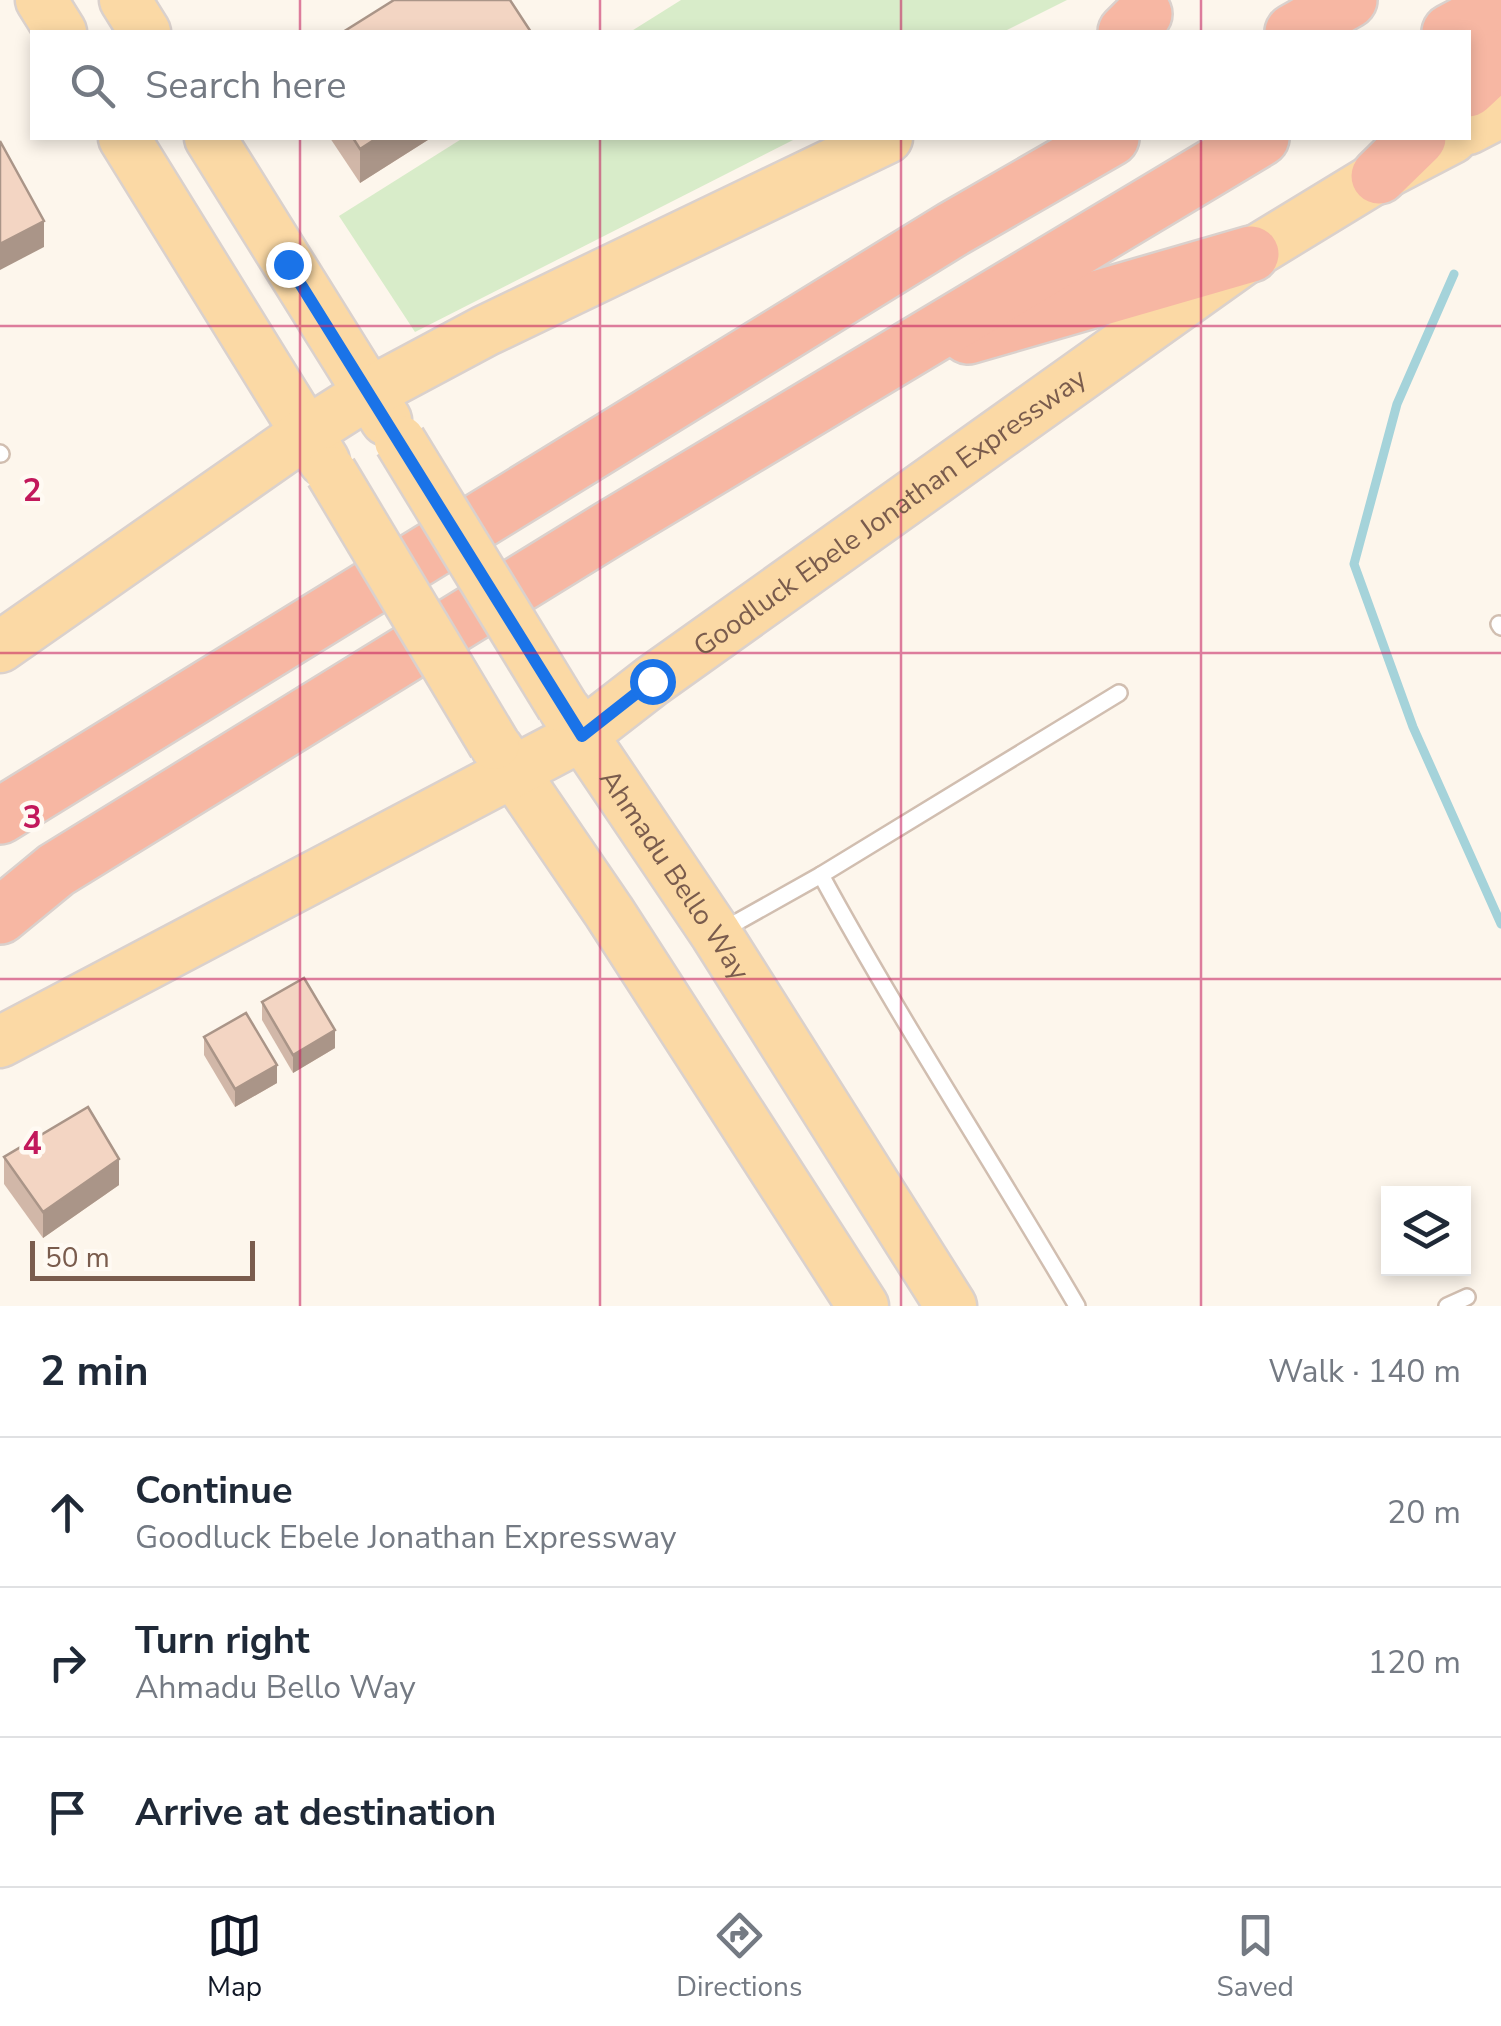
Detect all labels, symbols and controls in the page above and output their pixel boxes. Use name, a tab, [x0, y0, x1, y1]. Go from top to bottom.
search box	[30, 30, 1471, 140]
icon: search	[65, 58, 120, 113]
text: Search here	[145, 60, 346, 111]
route end	[266, 242, 312, 288]
street label: Goodluck Ebele Jonathan Expressway	[686, 359, 1095, 666]
text: 2	[22, 469, 42, 512]
route start	[630, 659, 676, 705]
street label: Ahmadu Bello Way	[590, 762, 759, 988]
text: 3	[22, 796, 42, 839]
text: 4	[22, 1122, 42, 1165]
map controls	[1381, 1186, 1471, 1276]
button: layers	[1381, 1186, 1471, 1276]
scale bar	[30, 1236, 255, 1280]
text: 50 m	[45, 1239, 110, 1277]
text: 2 min	[40, 1343, 149, 1400]
text: Walk · 140 m	[1268, 1350, 1461, 1393]
text: Continue	[135, 1465, 293, 1516]
icon: ahead	[40, 1485, 95, 1540]
text: 20 m	[1387, 1491, 1461, 1534]
text: Goodluck Ebele Jonathan Expressway	[135, 1516, 677, 1559]
text: Turn right	[135, 1615, 310, 1666]
icon: right	[40, 1635, 95, 1690]
text: 120 m	[1368, 1641, 1461, 1684]
text: Ahmadu Bello Way	[135, 1666, 416, 1709]
icon: arrive	[40, 1785, 95, 1840]
text: Arrive at destination	[135, 1787, 496, 1838]
tab: Map	[207, 1908, 262, 2006]
tab: Directions	[676, 1908, 802, 2006]
tab: Saved	[1217, 1908, 1294, 2006]

